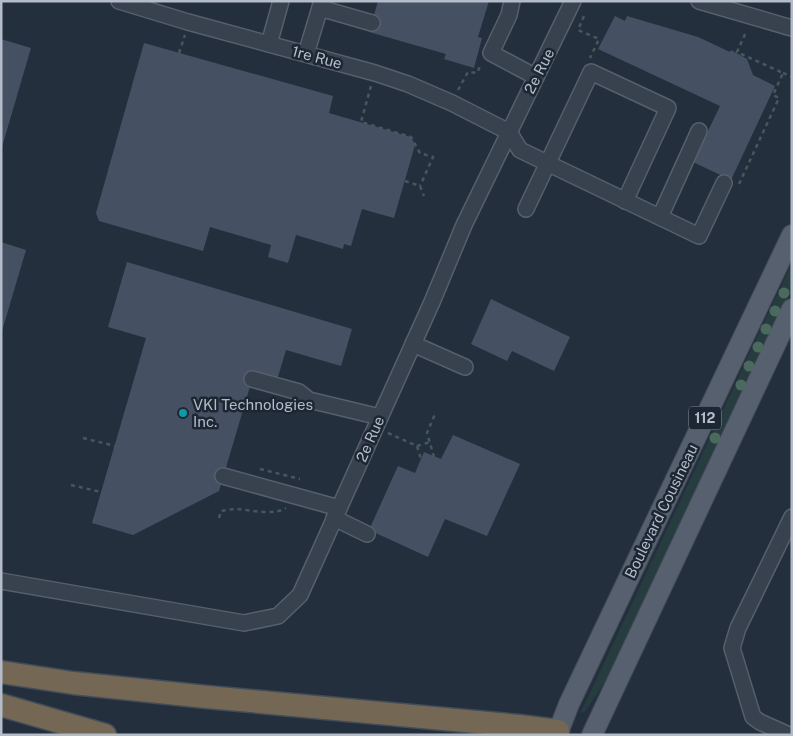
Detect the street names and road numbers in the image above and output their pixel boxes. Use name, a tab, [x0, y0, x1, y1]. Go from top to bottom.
street label: 1re Rue	[290, 42, 344, 72]
street label: 2e Rue	[520, 46, 558, 96]
road number: 112	[689, 406, 721, 429]
street label: 2e Rue	[352, 414, 388, 464]
street label: Boulevard Cousineau	[621, 441, 701, 581]

